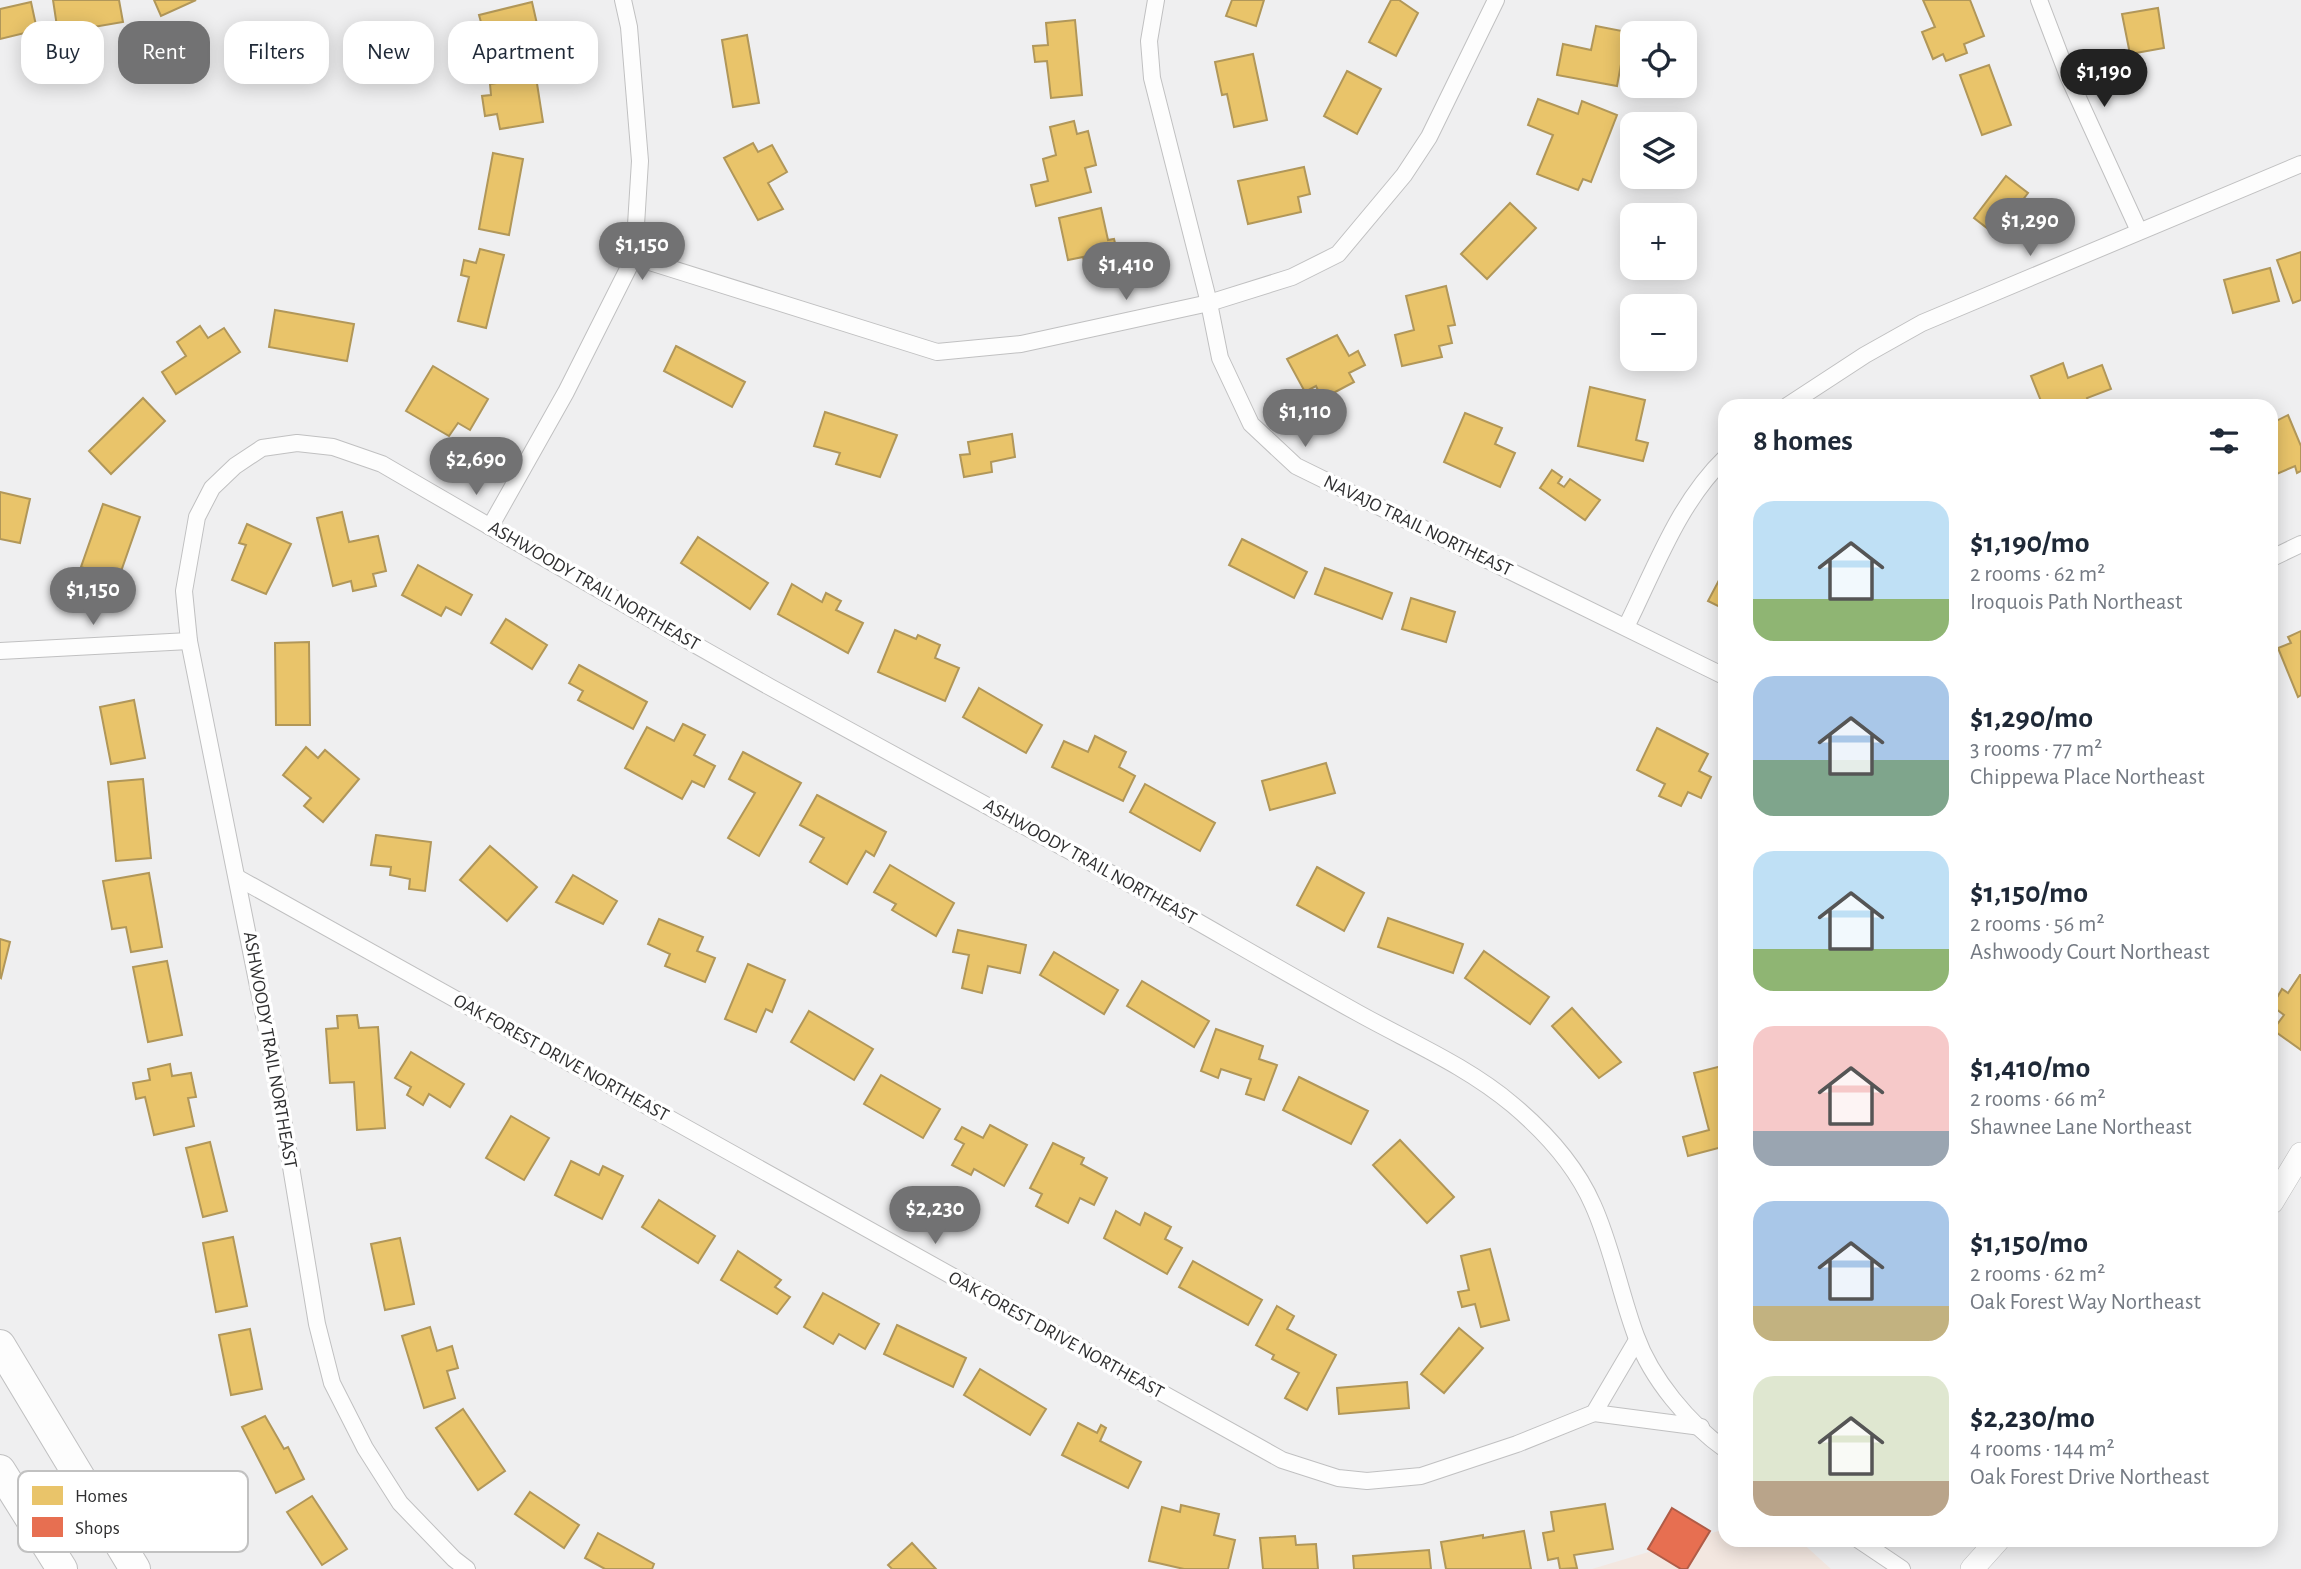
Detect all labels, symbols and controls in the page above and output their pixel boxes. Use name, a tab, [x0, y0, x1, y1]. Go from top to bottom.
chip: Buy	[21, 21, 104, 84]
chip: Rent	[118, 21, 210, 84]
chip: Filters	[224, 21, 329, 84]
chip: New	[343, 21, 434, 84]
chip: Apartment	[448, 21, 598, 84]
map controls	[1620, 21, 1697, 371]
button: locate	[1620, 21, 1697, 98]
pin: $1,190	[2047, 50, 2161, 109]
text: $1,190	[2076, 60, 2132, 83]
button: layers	[1620, 112, 1697, 189]
pin: $1,290	[1973, 198, 2087, 258]
button: +	[1620, 203, 1697, 280]
text: $1,290	[2001, 209, 2059, 232]
pin: $1,150	[585, 222, 699, 282]
text: $1,150	[615, 233, 669, 256]
pin: $1,410	[1069, 243, 1183, 302]
text: $1,410	[1098, 253, 1154, 276]
button: −	[1620, 294, 1697, 371]
pin: $1,110	[1248, 390, 1362, 449]
text: $1,110	[1279, 400, 1331, 423]
icon: filters	[2205, 422, 2243, 460]
text: 8 homes	[1753, 426, 1853, 456]
pin: $2,690	[419, 438, 533, 497]
text: $2,690	[446, 448, 506, 471]
street label: NAVAJO TRAIL NORTHEAST	[1321, 472, 1515, 580]
street label: ASHWOODY TRAIL NORTHEAST	[485, 518, 703, 654]
text: $1,190/mo	[1970, 528, 2090, 558]
icon: home	[1809, 529, 1893, 613]
text: 2 rooms · 62 m²	[1970, 563, 2105, 586]
pin: $1,150	[36, 568, 150, 627]
text: $1,150	[66, 578, 120, 601]
text: Iroquois Path Northeast	[1970, 591, 2182, 614]
text: $1,290/mo	[1970, 703, 2093, 733]
icon: home	[1809, 704, 1893, 788]
text: 3 rooms · 77 m²	[1970, 738, 2102, 761]
text: Chippewa Place Northeast	[1970, 766, 2205, 789]
street label: ASHWOODY TRAIL NORTHEAST	[980, 795, 1200, 929]
text: $1,150/mo	[1970, 878, 2088, 908]
icon: home	[1809, 879, 1893, 963]
text: 2 rooms · 56 m²	[1970, 913, 2104, 936]
street label: ASHWOODY TRAIL NORTHEAST	[240, 930, 300, 1170]
text: Ashwoody Court Northeast	[1970, 941, 2210, 964]
street label: OAK FOREST DRIVE NORTHEAST	[450, 991, 672, 1125]
text: $1,410/mo	[1970, 1053, 2090, 1083]
icon: home	[1809, 1054, 1893, 1138]
text: 2 rooms · 66 m²	[1970, 1088, 2106, 1111]
text: Shawnee Lane Northeast	[1970, 1116, 2192, 1139]
pin: $2,230	[878, 1186, 992, 1246]
text: $2,230	[905, 1197, 965, 1220]
text: $1,150/mo	[1970, 1228, 2088, 1258]
icon: home	[1809, 1229, 1893, 1313]
text: 2 rooms · 62 m²	[1970, 1263, 2105, 1286]
street label: OAK FOREST DRIVE NORTHEAST	[945, 1268, 1167, 1402]
text: Oak Forest Way Northeast	[1970, 1291, 2201, 1314]
text: $2,230/mo	[1970, 1403, 2095, 1433]
icon: home	[1809, 1404, 1893, 1488]
text: 4 rooms · 144 m²	[1970, 1438, 2115, 1461]
text: Oak Forest Drive Northeast	[1970, 1466, 2209, 1489]
legend	[18, 1471, 248, 1552]
text: Homes	[75, 1487, 128, 1506]
text: Shops	[75, 1519, 120, 1538]

